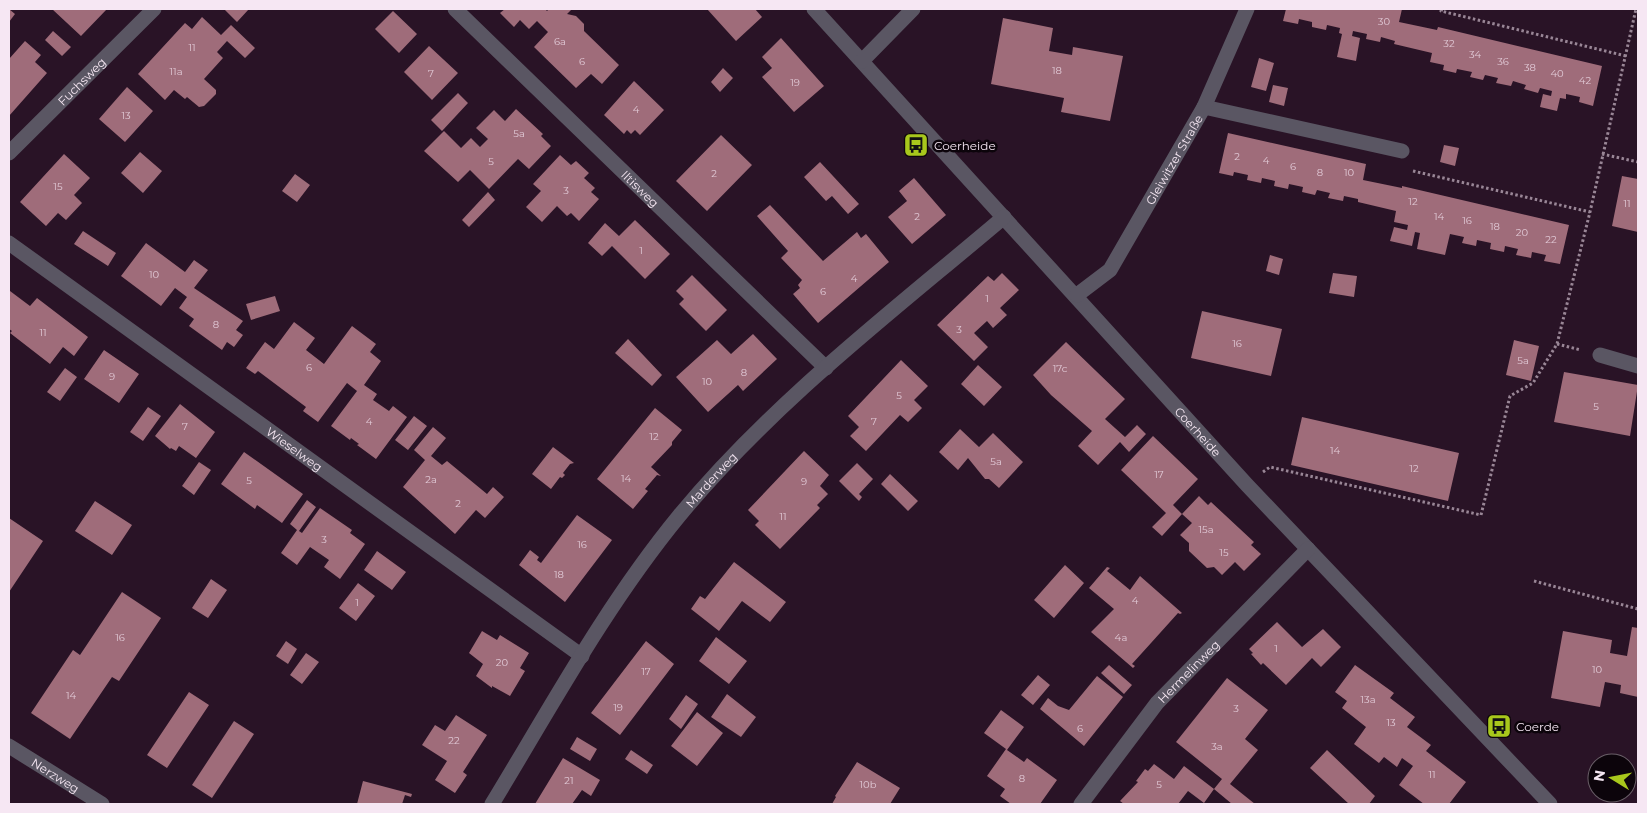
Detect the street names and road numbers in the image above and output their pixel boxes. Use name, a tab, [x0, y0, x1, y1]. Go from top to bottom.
street label: Fuchsweg	[54, 54, 109, 108]
street label: Gleiwitzer Straße	[1142, 112, 1206, 207]
street label: Iltisweg	[618, 167, 662, 210]
street label: Coerheide	[1172, 403, 1225, 459]
street label: Wieselweg	[263, 423, 326, 474]
street label: Marderweg	[682, 449, 740, 510]
street label: Hermelinweg	[1154, 637, 1222, 706]
street label: Nerzweg	[29, 755, 82, 796]

